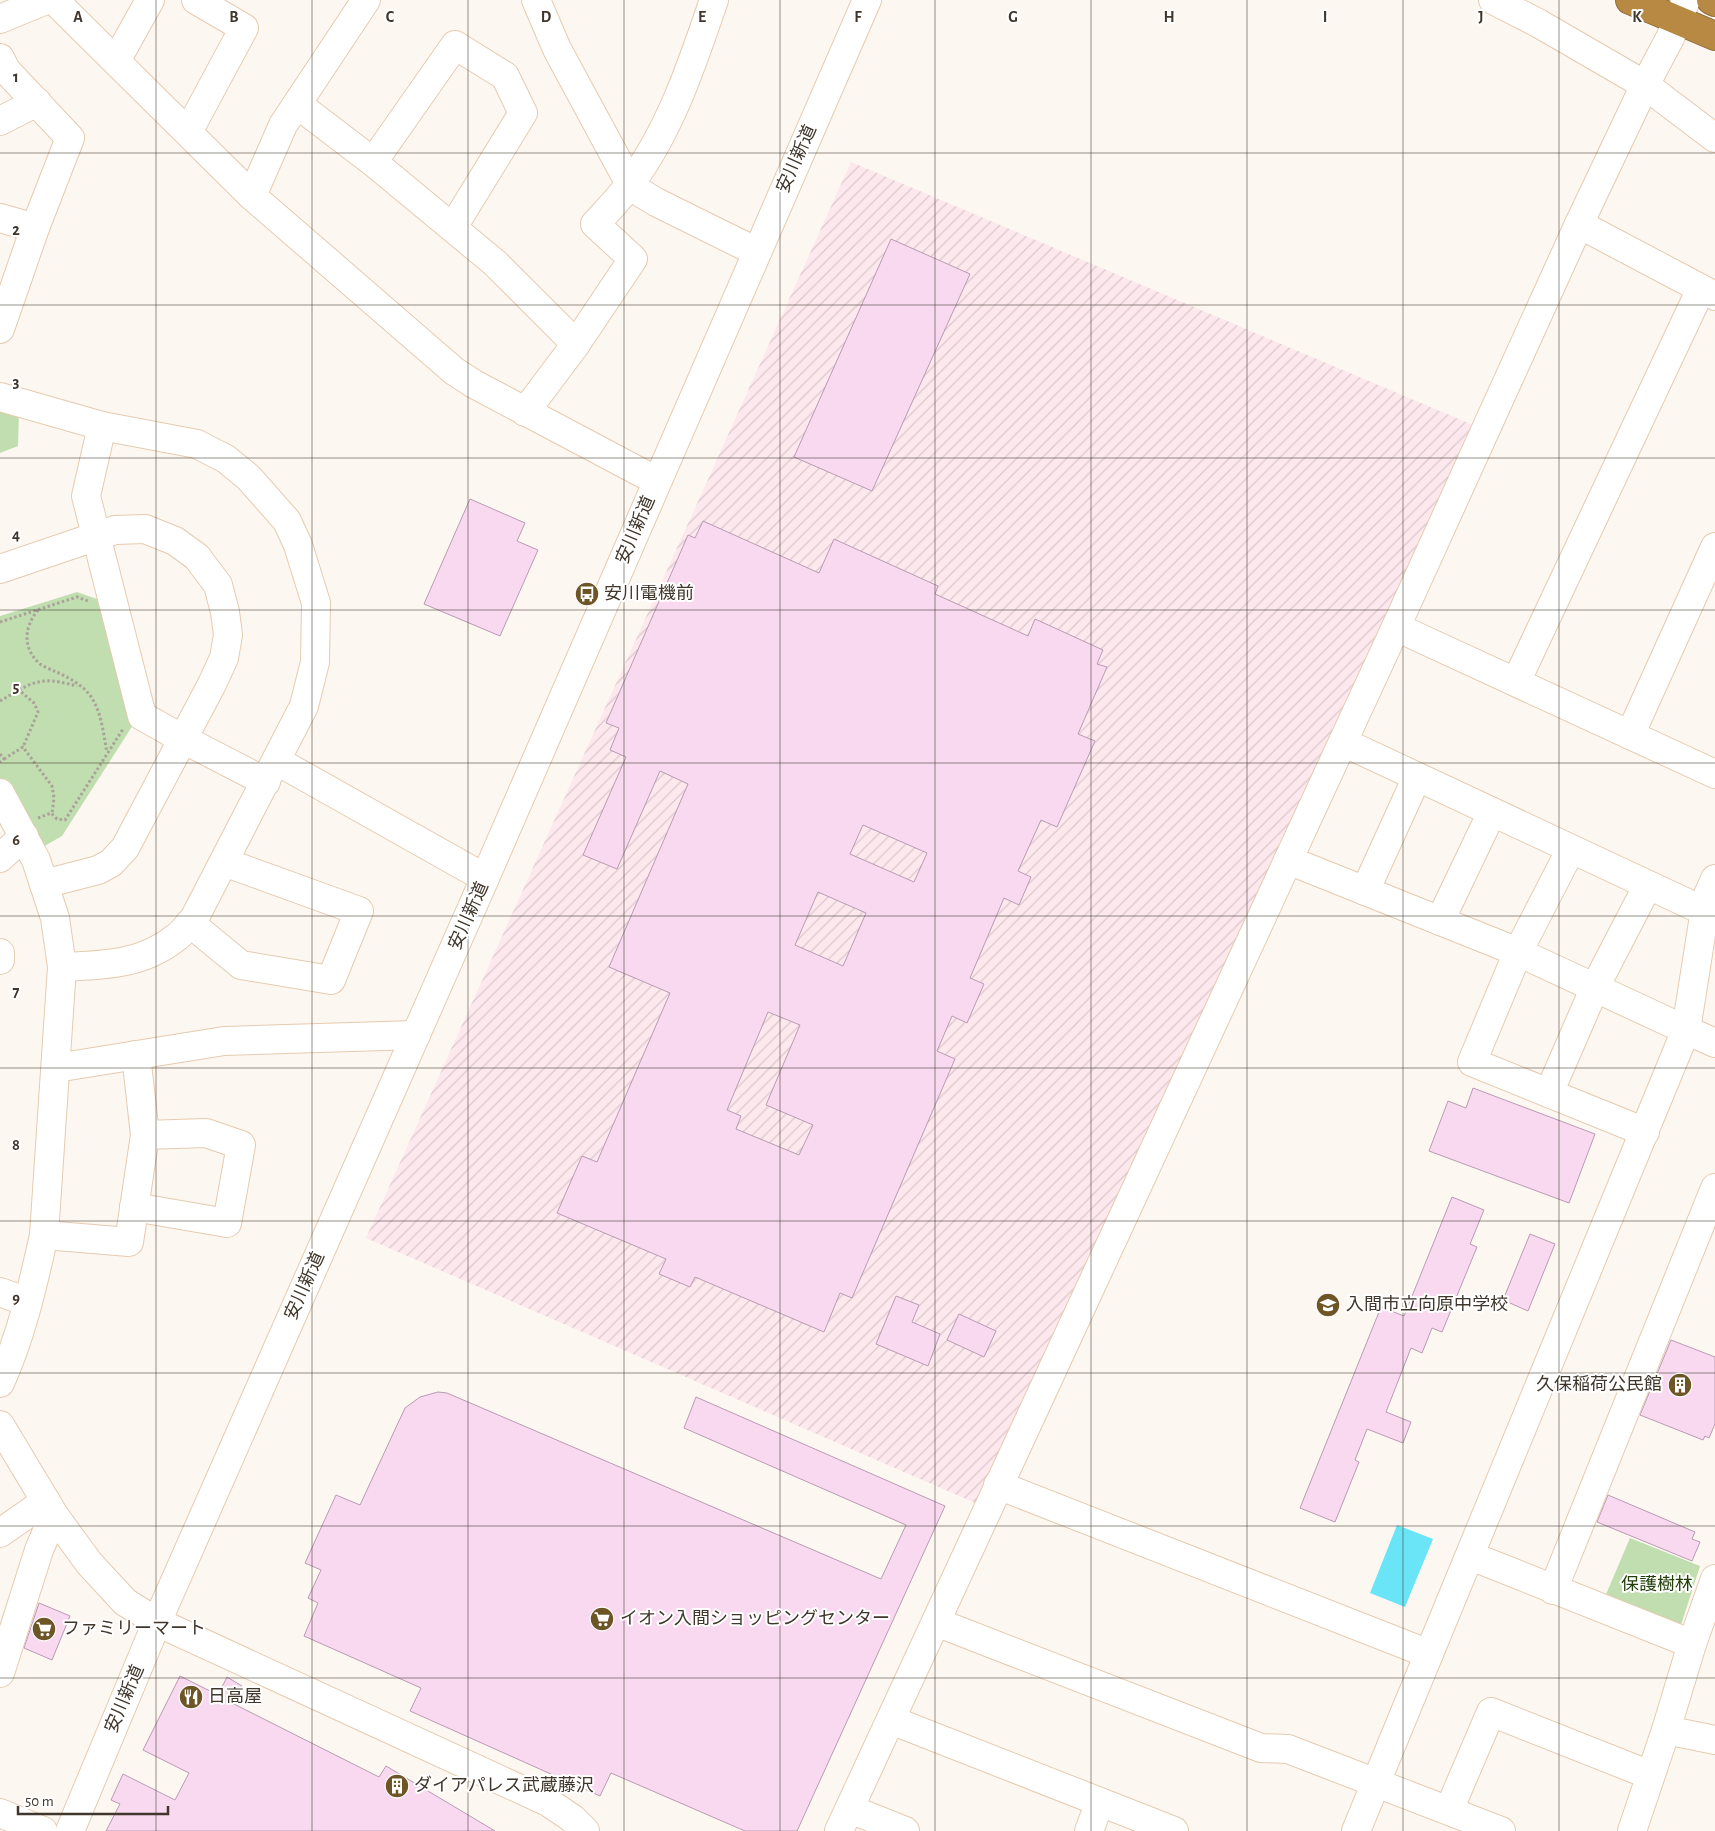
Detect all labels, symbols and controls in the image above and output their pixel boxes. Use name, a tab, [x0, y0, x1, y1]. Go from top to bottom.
text: A	[73, 9, 83, 25]
text: B	[229, 9, 239, 25]
text: C	[386, 9, 395, 25]
text: D	[541, 9, 552, 25]
text: E	[698, 9, 706, 25]
text: F	[854, 9, 862, 25]
text: G	[1008, 9, 1018, 25]
text: H	[1163, 9, 1175, 25]
text: I	[1323, 9, 1327, 25]
text: J	[1478, 9, 1484, 25]
text: K	[1632, 9, 1642, 25]
text: 1	[13, 69, 19, 85]
street label: 安川新道	[772, 122, 820, 196]
text: 2	[12, 222, 20, 238]
text: 3	[13, 374, 20, 390]
street label: 安川新道	[612, 493, 658, 567]
text: 4	[12, 527, 20, 543]
bus stop icon: 安川電機前	[574, 581, 600, 607]
place label: 安川電機前	[604, 583, 694, 603]
text: 5	[13, 679, 20, 695]
text: 6	[12, 832, 20, 848]
street label: 安川新道	[444, 879, 492, 953]
text: 7	[13, 984, 20, 1000]
text: 8	[12, 1137, 20, 1153]
street label: 安川新道	[280, 1249, 328, 1323]
text: 9	[12, 1290, 20, 1306]
school or university icon: 入間市立向原中学校	[1315, 1292, 1341, 1318]
place label: 入間市立向原中学校	[1346, 1294, 1508, 1314]
building icon: 久保稲荷公民館	[1667, 1372, 1693, 1398]
place label: 久保稲荷公民館	[1536, 1374, 1662, 1394]
park label: 保護樹林	[1621, 1574, 1693, 1594]
supermarket icon: イオン入間ショッピングセンター	[589, 1606, 615, 1632]
place label: イオン入間ショッピングセンター	[620, 1608, 890, 1628]
supermarket icon: ファミリーマート	[31, 1616, 57, 1642]
place label: ファミリーマート	[62, 1620, 206, 1638]
street label: 安川新道	[101, 1662, 147, 1736]
restaurant icon: 日高屋	[178, 1684, 204, 1710]
place label: 日高屋	[208, 1687, 262, 1706]
building icon: ダイアパレス武蔵藤沢	[384, 1773, 410, 1799]
place label: ダイアパレス武蔵藤沢	[414, 1775, 594, 1795]
scale bar	[18, 1784, 168, 1816]
text: 50 m	[25, 1794, 54, 1809]

